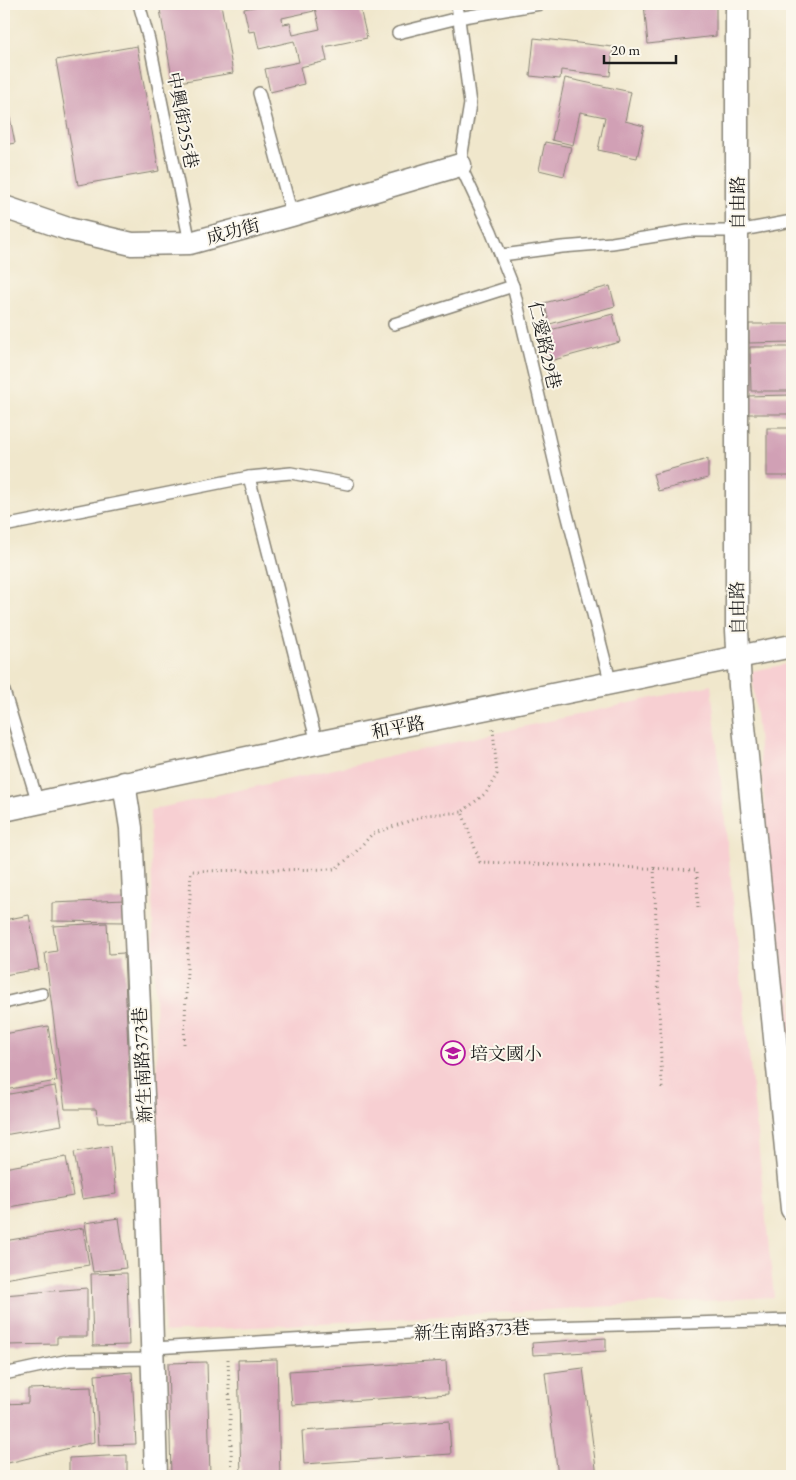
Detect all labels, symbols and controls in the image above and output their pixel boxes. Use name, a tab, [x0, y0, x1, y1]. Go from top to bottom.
scale bar	[604, 32, 676, 64]
text: 20 m	[611, 40, 640, 59]
street label: 中興街255巷	[162, 70, 204, 170]
street label: 自由路	[726, 176, 749, 230]
street label: 成功街	[204, 213, 262, 249]
street label: 仁愛路29巷	[524, 299, 566, 391]
street label: 自由路	[725, 581, 749, 635]
street label: 和平路	[369, 711, 427, 743]
street label: 新生南路373巷	[127, 1007, 157, 1123]
school or university icon: 培文國小	[440, 1040, 466, 1066]
place label: 培文國小	[470, 1042, 542, 1065]
street label: 新生南路373巷	[414, 1315, 530, 1345]

